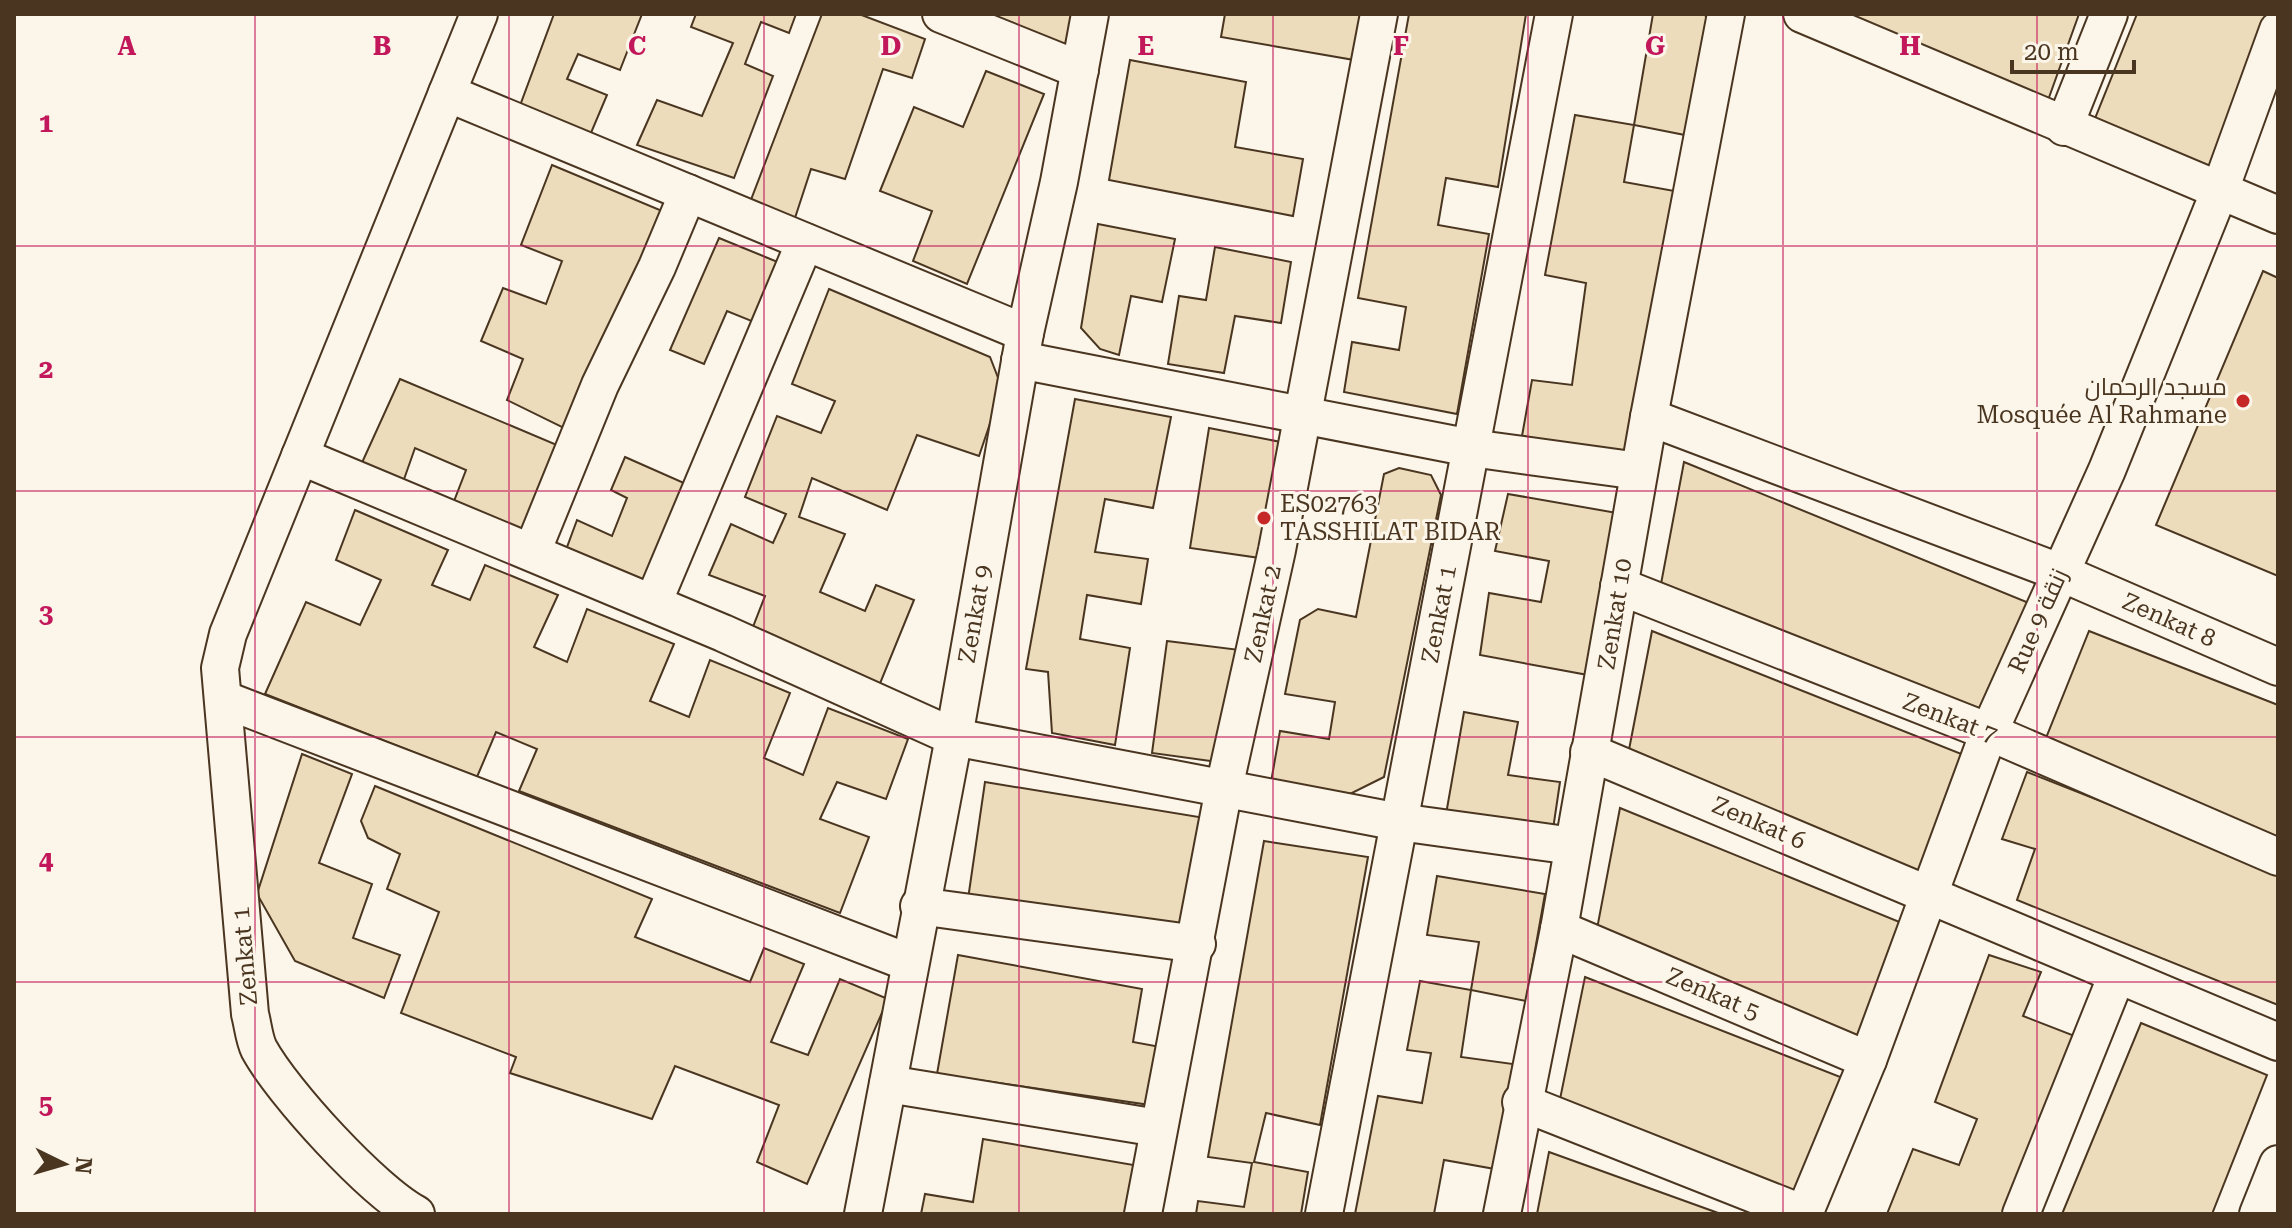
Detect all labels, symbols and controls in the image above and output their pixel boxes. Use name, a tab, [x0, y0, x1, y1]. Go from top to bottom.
scale bar	[2012, 24, 2134, 74]
text: A	[118, 31, 137, 61]
text: B	[373, 31, 391, 61]
text: C	[628, 31, 646, 61]
text: D	[881, 31, 901, 61]
text: E	[1138, 31, 1154, 61]
text: F	[1393, 31, 1409, 61]
text: G	[1645, 31, 1665, 61]
text: H	[1899, 31, 1921, 61]
text: 20 m	[2024, 38, 2079, 66]
text: 1	[39, 108, 53, 138]
text: 2	[39, 354, 53, 384]
place label: مسجد الرحمان Mosquée Al Rahmane	[1976, 373, 2227, 429]
marker: مسجد الرحمان Mosquée Al Rahmane	[2234, 392, 2252, 410]
place label: ES02763 TASSHILAT BIDAR	[1280, 490, 1501, 546]
marker: ES02763 TASSHILAT BIDAR	[1255, 509, 1273, 527]
street label: Zenkat 10	[1592, 556, 1638, 672]
street label: Zenkat 9	[953, 563, 997, 665]
street label: Zenkat 2	[1239, 563, 1287, 665]
street label: Zenkat 1	[1416, 563, 1462, 665]
street label: Rue 9 زنقة	[2002, 564, 2074, 678]
street label: Zenkat 8	[2118, 587, 2220, 653]
text: 3	[39, 599, 53, 629]
street label: Zenkat 7	[1899, 687, 2001, 749]
street label: Zenkat 6	[1708, 791, 1810, 855]
text: 4	[39, 845, 54, 875]
street label: Zenkat 1	[227, 905, 263, 1007]
street label: Zenkat 5	[1662, 962, 1764, 1026]
text: 5	[39, 1090, 53, 1120]
north arrow	[24, 1124, 104, 1204]
text: N	[70, 1156, 97, 1175]

